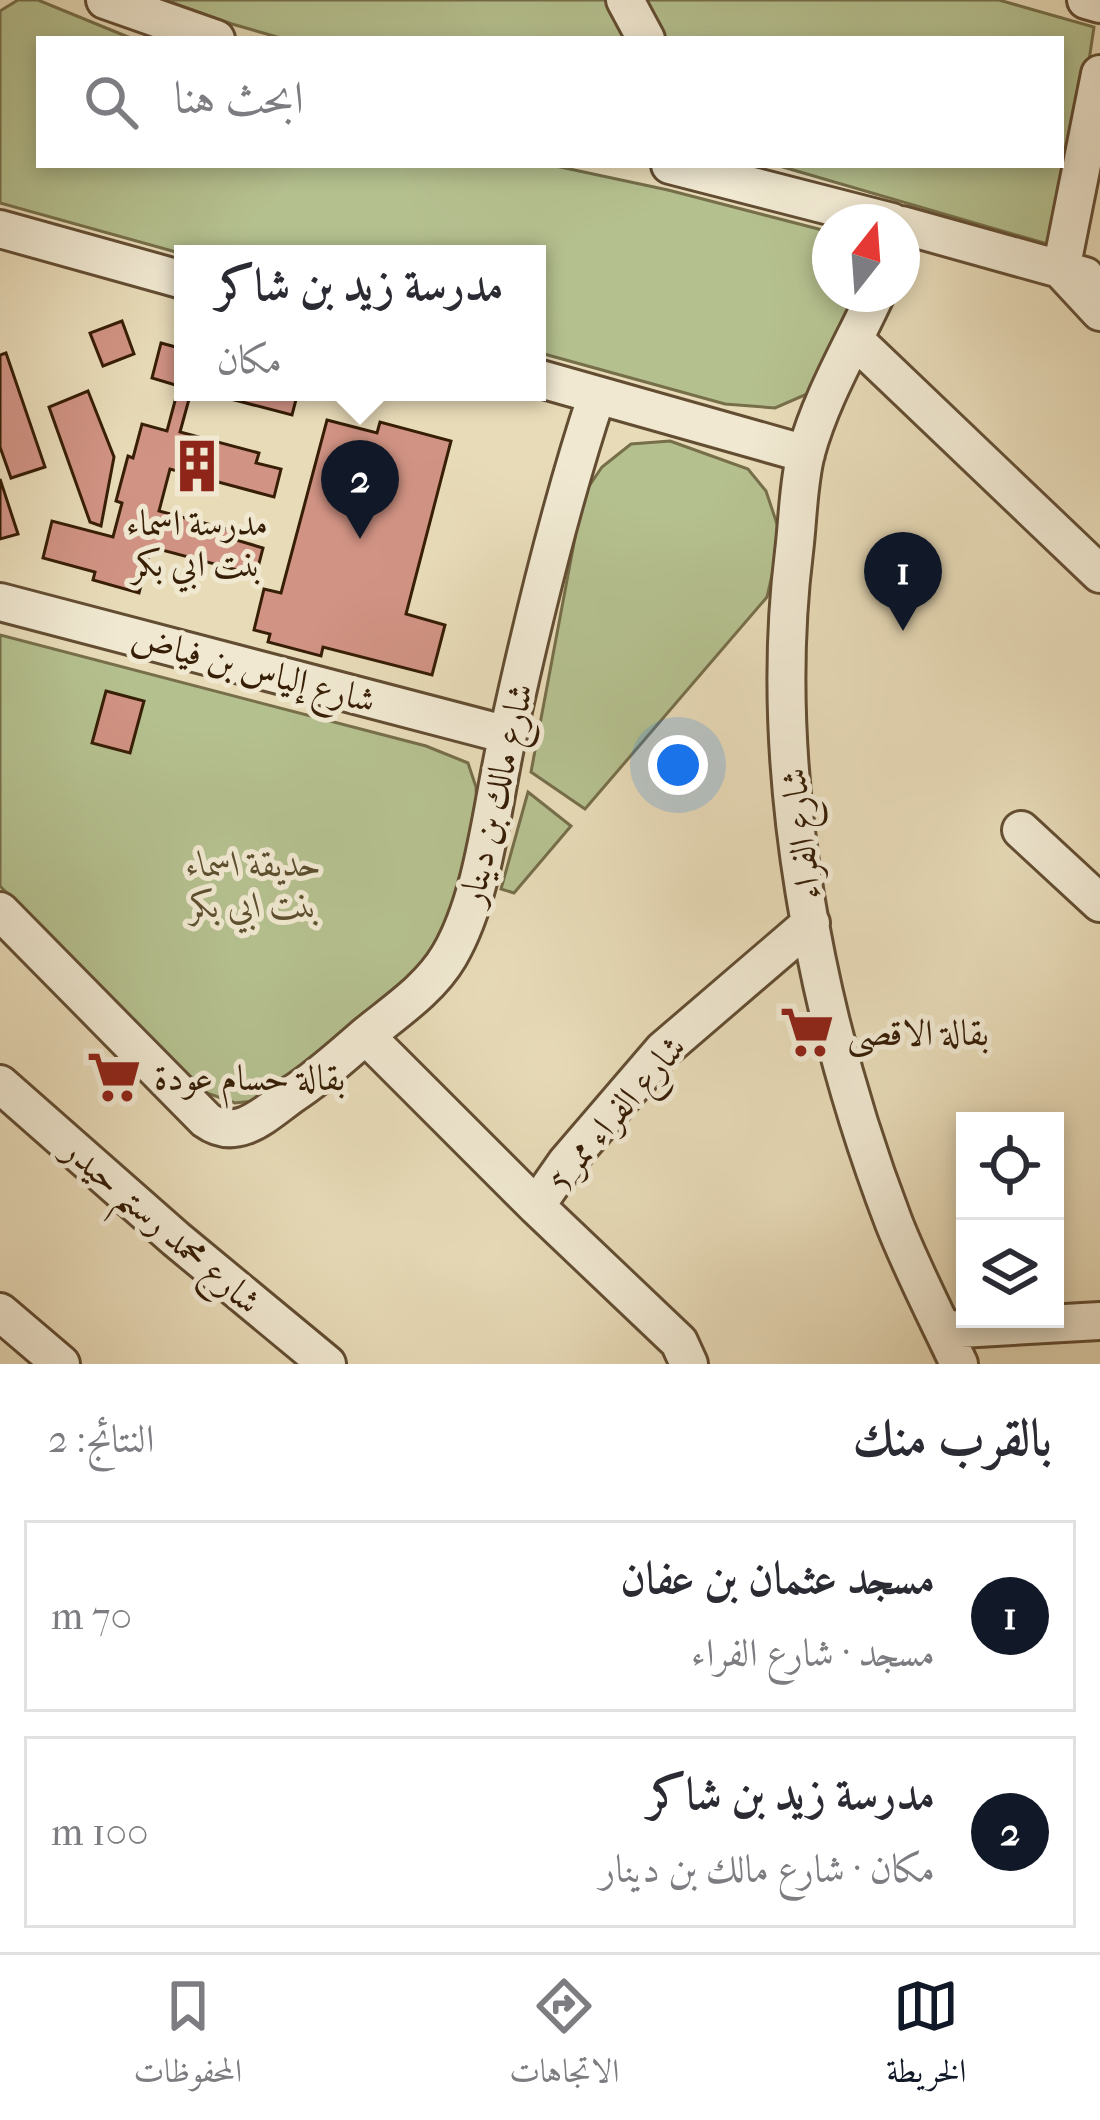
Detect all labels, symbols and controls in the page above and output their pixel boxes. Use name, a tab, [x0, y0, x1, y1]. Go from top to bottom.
search box	[36, 36, 1064, 168]
icon: search	[78, 69, 144, 135]
text: ابحث هنا	[174, 72, 304, 125]
north arrow	[812, 204, 920, 312]
popup	[174, 245, 546, 401]
text: مدرسة زيد بن شاكر	[217, 259, 503, 312]
text: مكان	[217, 337, 282, 383]
building icon: مدرسة اسماء بنت ابي بكر	[168, 437, 226, 495]
pin: 2	[321, 440, 399, 539]
place label: مدرسة اسماء بنت ابي بكر	[126, 502, 268, 593]
pin: 1	[864, 532, 942, 631]
street label: شارع إلياس بن فياض	[125, 616, 380, 730]
street label: شارع مالك بن دينار	[449, 679, 551, 914]
your location	[648, 735, 708, 795]
street label: شارع الفراء	[772, 765, 839, 902]
park label: حديقة اسماء بنت ابي بكر	[186, 843, 322, 934]
supermarket icon: بقالة الاقصى	[778, 1003, 836, 1061]
place label: بقالة الاقصى	[847, 1012, 989, 1058]
street label: شارع الفراء ممر 5	[537, 1027, 701, 1205]
supermarket icon: بقالة حسام عودة	[85, 1048, 143, 1106]
place label: بقالة حسام عودة	[154, 1057, 345, 1109]
map controls	[956, 1112, 1064, 1328]
button: locate	[956, 1112, 1064, 1220]
street label: شارع محمد رستم حيدر	[44, 1127, 270, 1333]
button: layers	[956, 1220, 1064, 1328]
text: بالقرب منك	[853, 1408, 1052, 1468]
text: النتائج: 2	[48, 1416, 154, 1462]
text: مسجد عثمان بن عفان	[620, 1552, 935, 1605]
text: 70 m	[51, 1593, 132, 1639]
text: 1	[1003, 1593, 1017, 1639]
text: مسجد · شارع الفراء	[691, 1630, 935, 1676]
text: مدرسة زيد بن شاكر	[648, 1768, 935, 1821]
text: 100 m	[51, 1809, 149, 1855]
text: 2	[1000, 1809, 1020, 1855]
text: مكان · شارع مالك بن دينار	[600, 1846, 935, 1892]
tab: المحفوظات	[133, 1973, 242, 2103]
tab: الاتجاهات	[509, 1973, 619, 2103]
tab: الخريطة	[886, 1973, 967, 2103]

